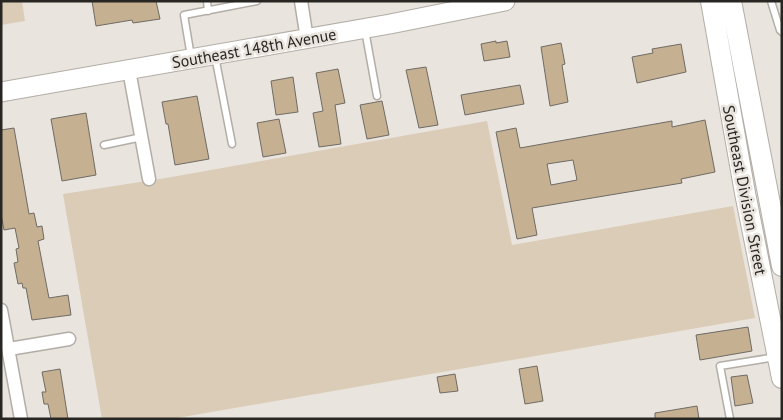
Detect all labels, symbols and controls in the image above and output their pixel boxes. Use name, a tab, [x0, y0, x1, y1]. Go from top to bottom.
street label: Southeast 148th Avenue	[170, 24, 338, 72]
street label: Southeast Division Street	[719, 103, 771, 277]

